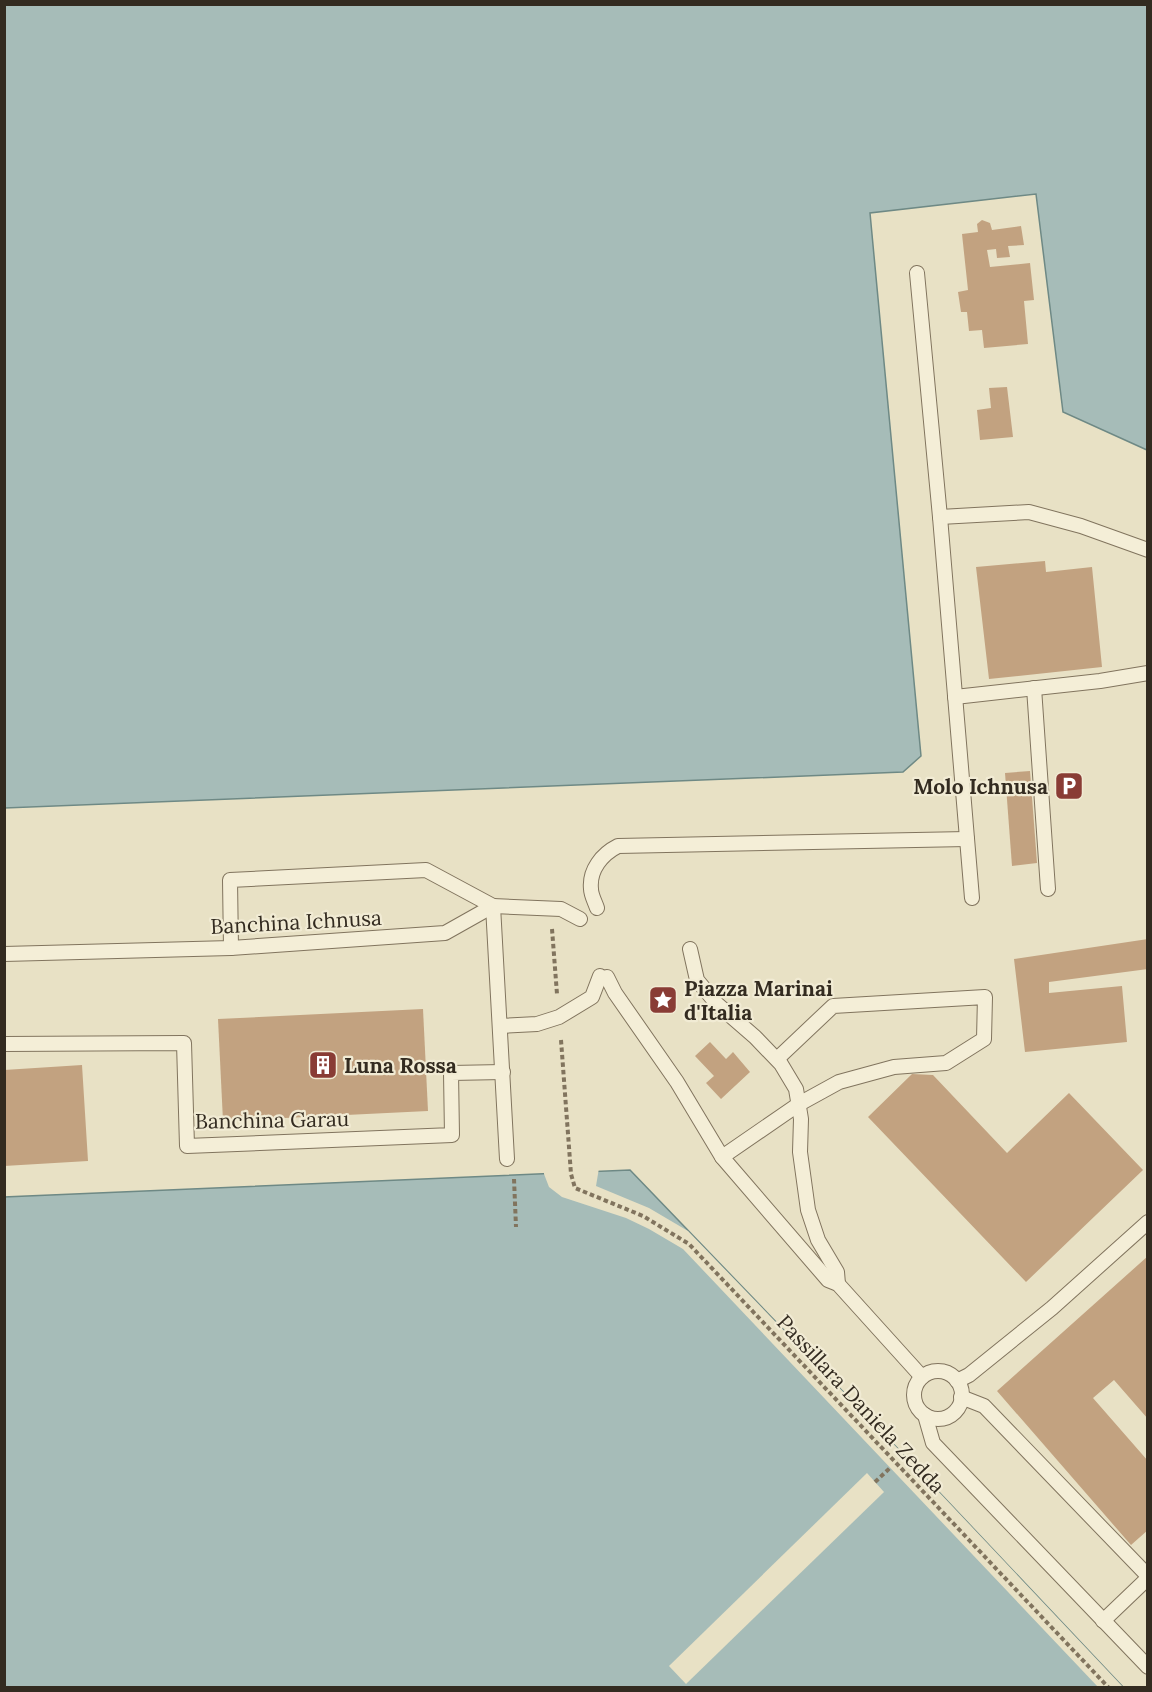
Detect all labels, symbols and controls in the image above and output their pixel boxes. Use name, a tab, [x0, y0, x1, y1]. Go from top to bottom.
parking icon: Molo Ichnusa	[1053, 770, 1085, 802]
place label: Molo Ichnusa	[913, 773, 1048, 800]
street label: Banchina Ichnusa	[210, 904, 383, 940]
place label: Piazza Marinai d'Italia	[684, 975, 833, 1026]
place icon: Piazza Marinai d'Italia	[647, 984, 679, 1016]
building icon: Luna Rossa	[307, 1049, 339, 1081]
place label: Luna Rossa	[344, 1052, 457, 1079]
street label: Banchina Garau	[195, 1105, 349, 1135]
street label: Passillara Daniela Zedda	[771, 1309, 951, 1499]

